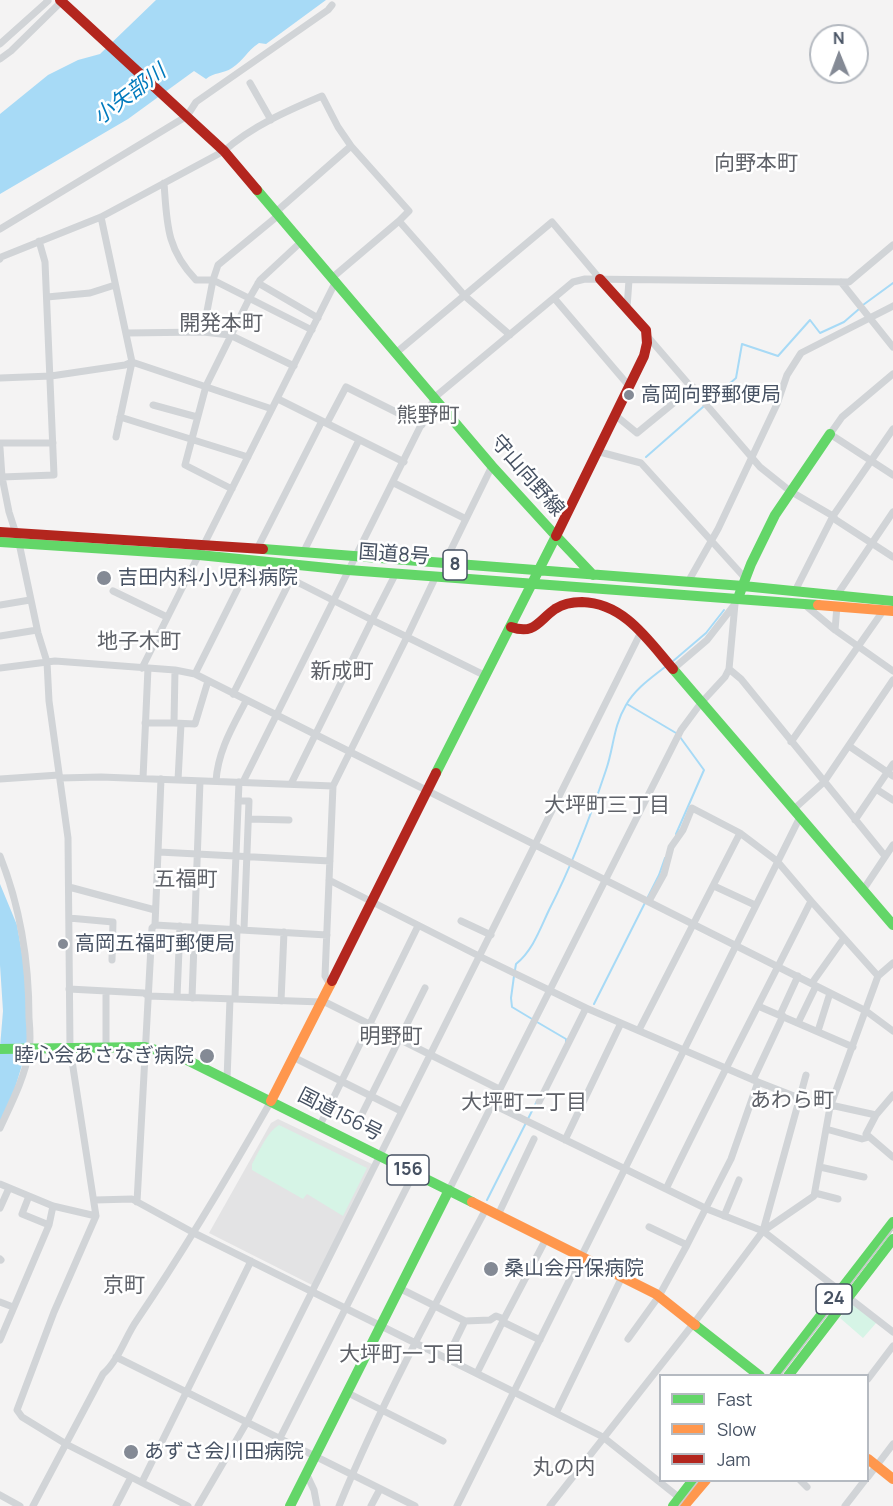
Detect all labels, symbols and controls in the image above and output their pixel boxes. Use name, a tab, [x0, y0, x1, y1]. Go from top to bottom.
north arrow	[809, 24, 869, 84]
text: N	[833, 27, 845, 49]
water label: 小矢部川	[89, 60, 171, 130]
district label: 向野本町	[714, 151, 798, 177]
district label: 開発本町	[179, 311, 263, 337]
place label: 高岡向野郵便局	[641, 383, 781, 407]
marker: 高岡向野郵便局	[622, 388, 636, 402]
district label: 熊野町	[397, 403, 459, 429]
street label: 守山向野線	[485, 430, 569, 522]
street label: 国道8号	[357, 541, 431, 569]
road number: 8	[443, 550, 467, 580]
place label: 吉田内科小児科病院	[118, 566, 298, 590]
marker: 吉田内科小児科病院	[95, 569, 113, 587]
district label: 地子木町	[97, 629, 181, 655]
district label: 新成町	[311, 659, 373, 685]
district label: 大坪町三丁目	[544, 793, 670, 819]
district label: 五福町	[155, 867, 217, 893]
place label: 高岡五福町郵便局	[75, 932, 235, 956]
marker: 高岡五福町郵便局	[56, 937, 70, 951]
district label: 明野町	[360, 1024, 422, 1050]
place label: 睦心会あさなぎ病院	[14, 1044, 194, 1068]
marker: 睦心会あさなぎ病院	[198, 1047, 216, 1065]
street label: 国道156号	[294, 1083, 386, 1147]
district label: あわら町	[750, 1088, 834, 1114]
district label: 大坪町二丁目	[461, 1090, 587, 1116]
road number: 156	[387, 1155, 429, 1185]
place label: 桑山会丹保病院	[504, 1257, 644, 1281]
marker: 桑山会丹保病院	[482, 1260, 500, 1278]
district label: 京町	[103, 1273, 145, 1299]
road number: 24	[816, 1284, 852, 1314]
district label: 大坪町一丁目	[339, 1342, 465, 1368]
legend	[659, 1374, 869, 1482]
text: Fast	[717, 1387, 752, 1411]
text: Slow	[717, 1417, 756, 1441]
place label: あずさ会川田病院	[144, 1440, 304, 1464]
marker: あずさ会川田病院	[122, 1443, 140, 1461]
text: Jam	[717, 1447, 751, 1471]
district label: 丸の内	[533, 1455, 595, 1481]

